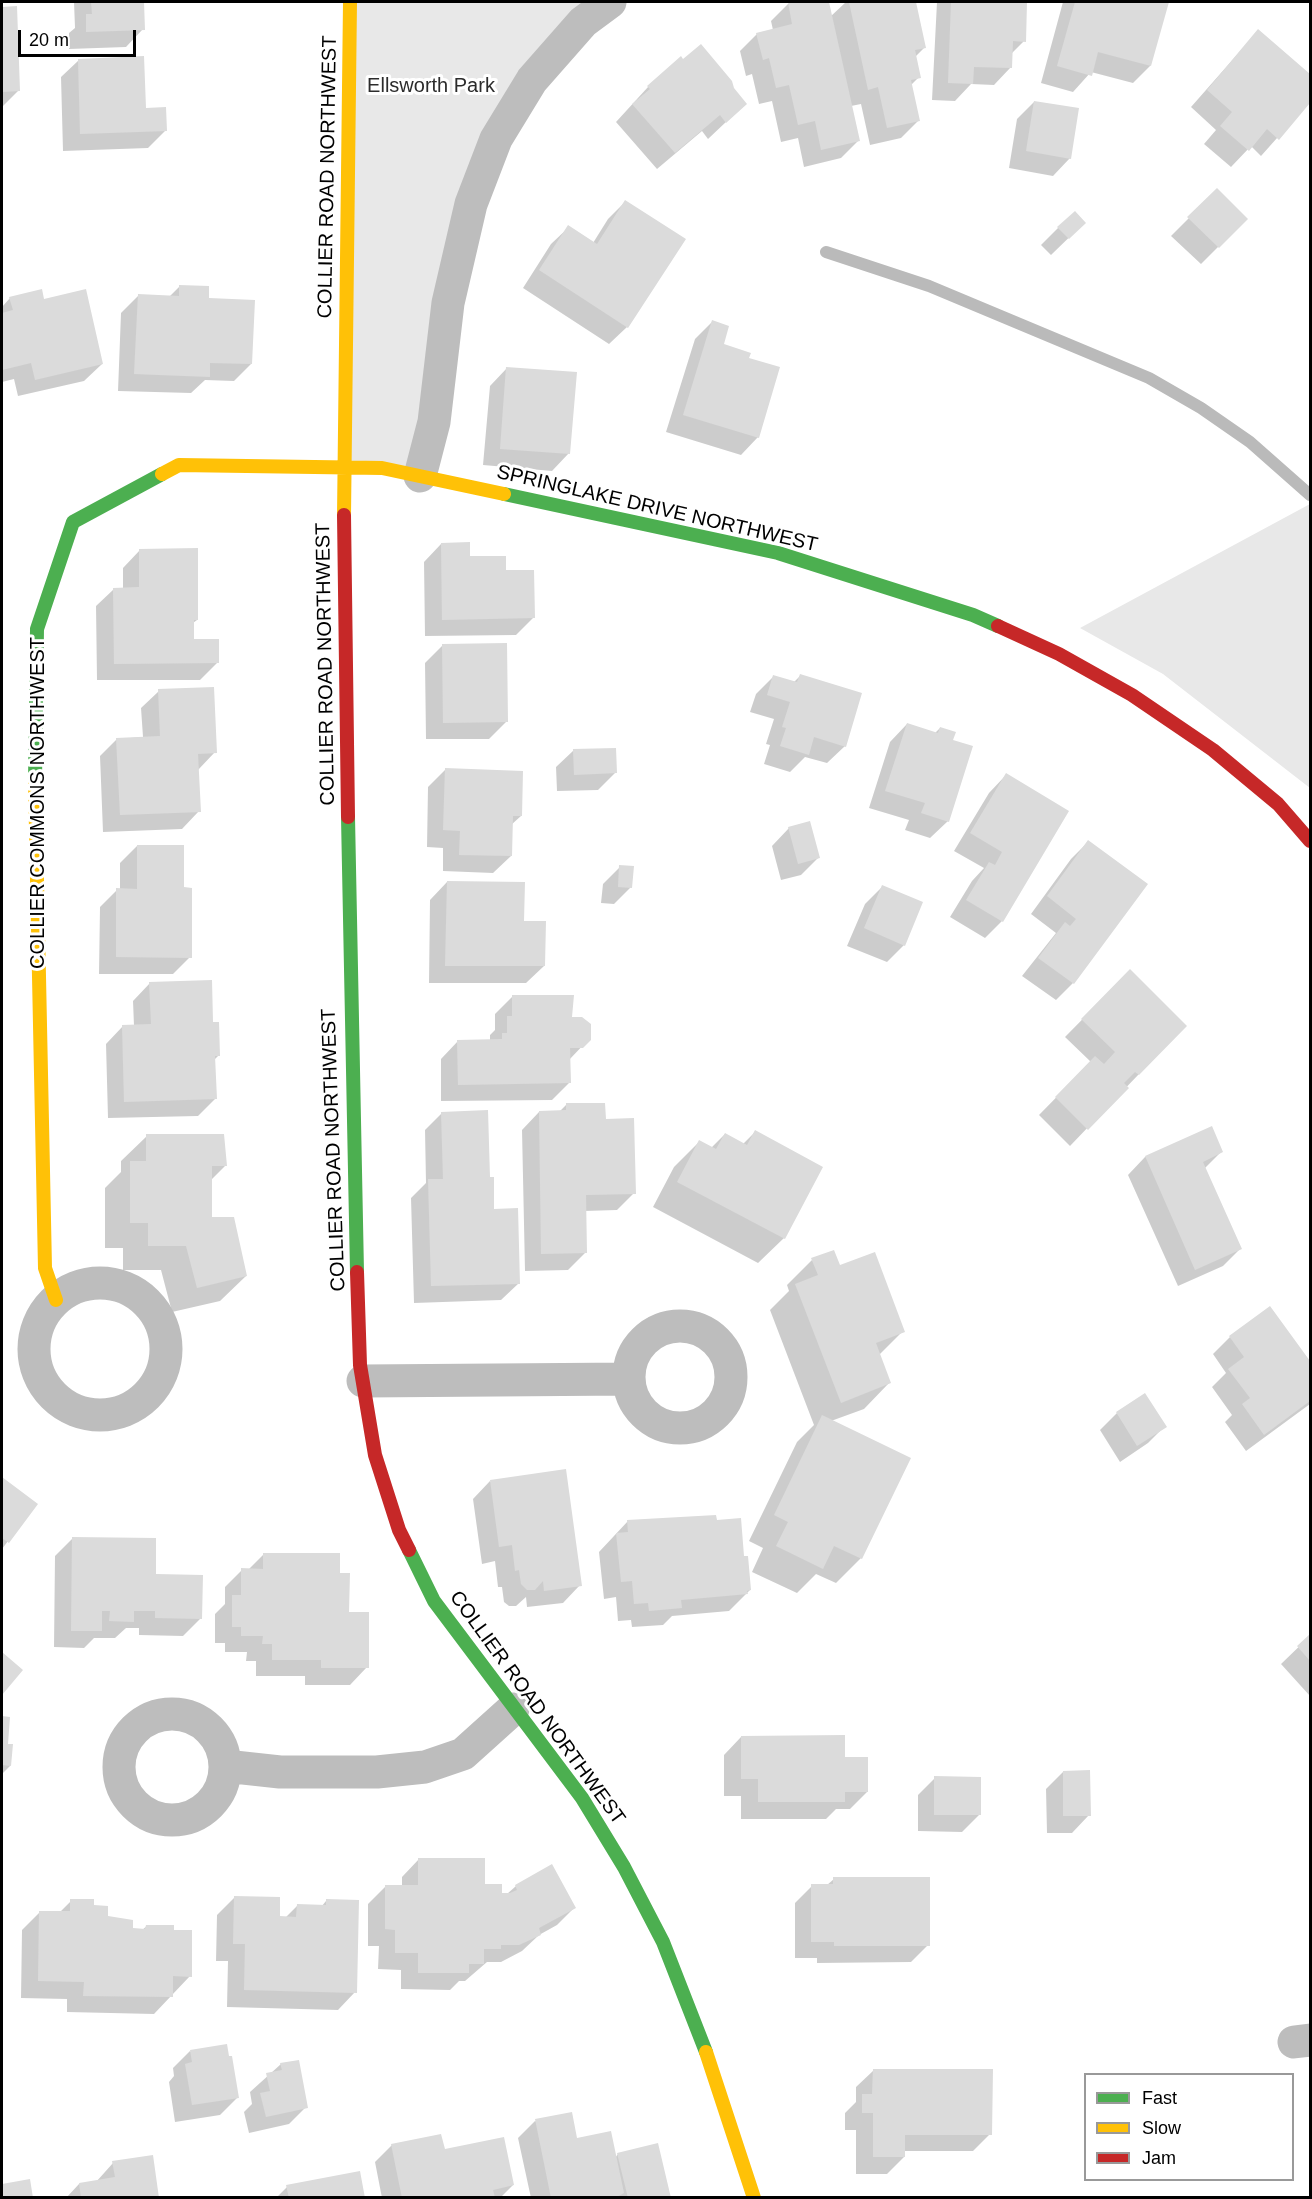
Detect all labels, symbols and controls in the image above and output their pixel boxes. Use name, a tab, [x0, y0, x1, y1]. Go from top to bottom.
scale bar	[21, 18, 140, 56]
text: 20 m	[29, 30, 69, 50]
street label: COLLIER ROAD NORTHWEST	[314, 35, 342, 319]
park label: Ellsworth Park	[367, 74, 495, 98]
street label: SPRINGLAKE DRIVE NORTHWEST	[494, 460, 820, 558]
street label: COLLIER ROAD NORTHWEST	[312, 522, 340, 806]
street label: COLLIER COMMONS NORTHWEST	[26, 637, 50, 969]
street label: COLLIER ROAD NORTHWEST	[317, 1008, 351, 1292]
street label: COLLIER ROAD NORTHWEST	[444, 1586, 630, 1830]
legend	[1084, 2073, 1294, 2181]
text: Fast	[1142, 2088, 1177, 2108]
text: Slow	[1142, 2118, 1181, 2138]
text: Jam	[1142, 2148, 1176, 2168]

